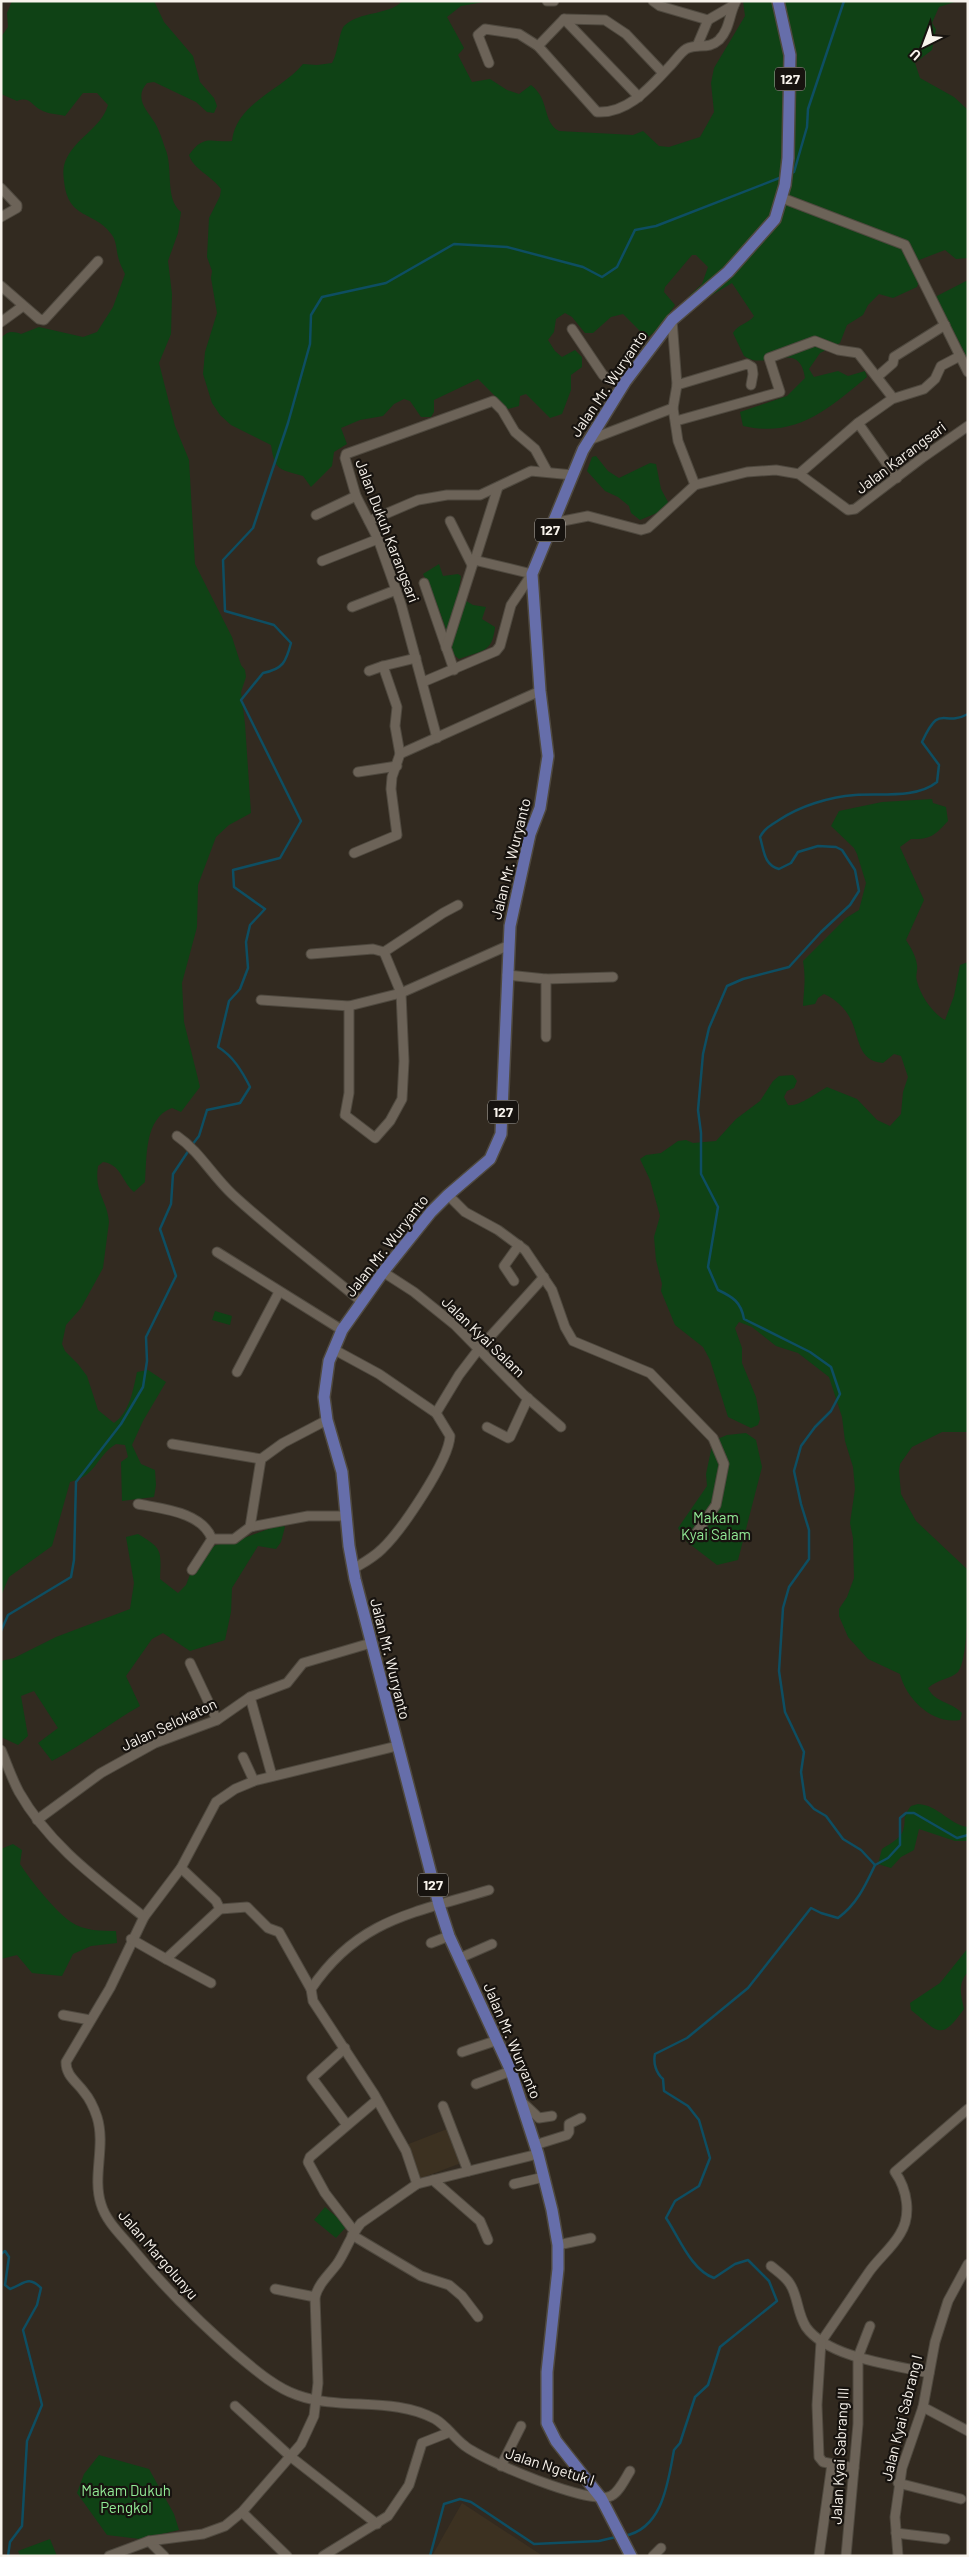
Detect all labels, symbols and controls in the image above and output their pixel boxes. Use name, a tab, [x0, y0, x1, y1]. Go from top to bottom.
north arrow	[899, 20, 949, 70]
text: U	[906, 46, 924, 64]
road number: 127	[775, 68, 805, 90]
street label: Jalan Mr. Wuryanto	[566, 327, 650, 440]
street label: Jalan Karangsari	[852, 417, 949, 497]
street label: Jalan Dukuh Karangsari	[352, 456, 424, 605]
road number: 127	[535, 518, 565, 542]
street label: Jalan Mr. Wuryanto	[486, 796, 534, 921]
road number: 127	[488, 1100, 518, 1124]
street label: Jalan Mr. Wuryanto	[341, 1191, 432, 1300]
street label: Jalan Kyai Salam	[438, 1292, 529, 1380]
park label: Makam Kyai Salam	[681, 1508, 751, 1543]
street label: Jalan Mr. Wuryanto	[367, 1596, 415, 1721]
street label: Jalan Selokaton	[118, 1694, 219, 1754]
road number: 127	[418, 1874, 448, 1896]
street label: Jalan Mr. Wuryanto	[480, 1980, 545, 2101]
street label: Jalan Margolunyu	[115, 2206, 203, 2303]
street label: Jalan Kyai Sabrang I	[877, 2353, 925, 2483]
street label: Jalan Kyai Sabrang III	[826, 2387, 852, 2525]
street label: Jalan Ngetuk I	[504, 2443, 597, 2489]
park label: Makam Dukuh Pengkol	[81, 2481, 171, 2516]

